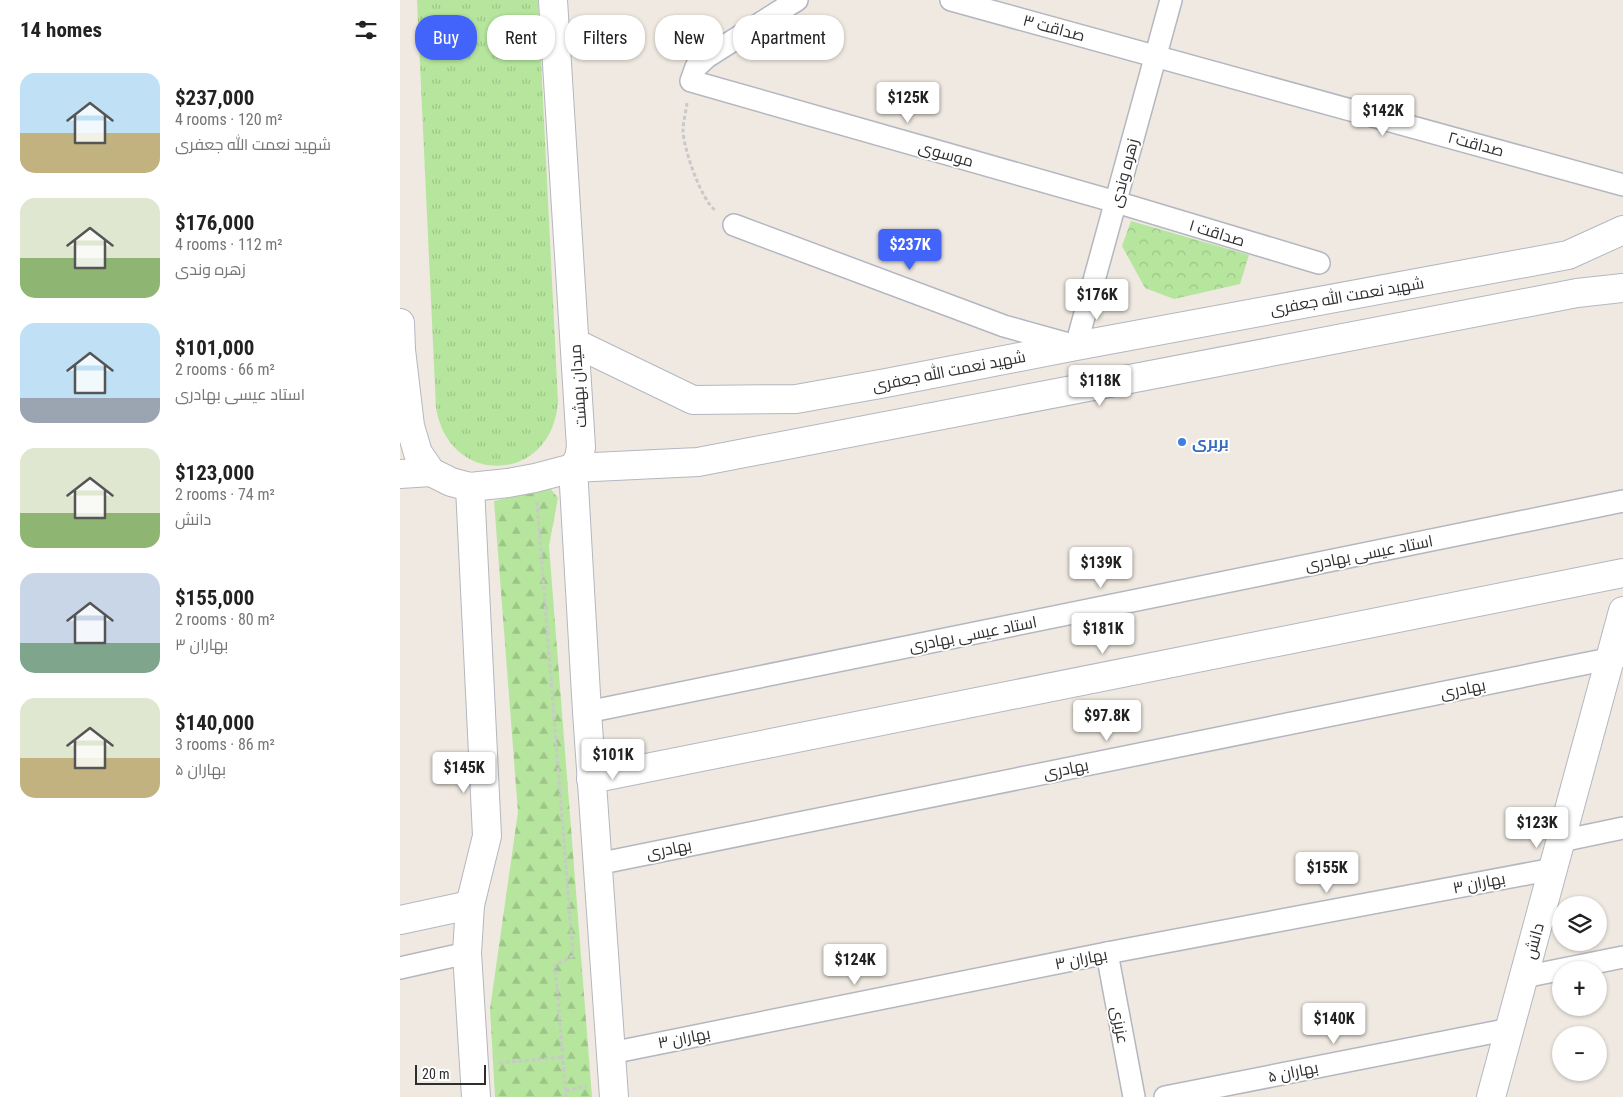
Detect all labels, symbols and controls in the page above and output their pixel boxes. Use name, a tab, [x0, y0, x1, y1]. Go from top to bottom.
street label: صداقت ۳	[1021, 11, 1087, 45]
chip: Buy	[415, 15, 477, 60]
chip: Rent	[487, 15, 555, 60]
chip: Filters	[565, 15, 645, 60]
chip: New	[655, 15, 723, 60]
chip: Apartment	[733, 15, 844, 60]
icon: filters	[352, 16, 380, 44]
text: 14 homes	[20, 18, 102, 42]
pin: $125K	[873, 82, 943, 124]
text: $237,000	[175, 86, 254, 110]
text: $125K	[887, 88, 929, 107]
icon: home	[60, 93, 120, 153]
pin: $142K	[1348, 94, 1418, 137]
text: $142K	[1362, 101, 1404, 120]
text: 4 rooms · 120 m²	[175, 110, 283, 129]
street label: صداقت۲	[1446, 127, 1506, 161]
text: شهید نعمت الله جعفری	[175, 135, 331, 154]
street label: زهره وندی	[1106, 136, 1143, 210]
street label: موسوی	[916, 137, 976, 172]
text: $176,000	[175, 211, 254, 235]
street label: صداقت ۱	[1187, 216, 1247, 250]
icon: home	[60, 218, 120, 278]
pin: $237K	[875, 228, 945, 271]
text: 4 rooms · 112 m²	[175, 235, 283, 254]
text: $237K	[889, 235, 931, 254]
text: زهره وندی	[175, 260, 246, 279]
street label: شهید نعمت الله جعفری	[1268, 272, 1426, 320]
pin: $176K	[1062, 278, 1132, 321]
text: $176K	[1076, 285, 1118, 304]
text: $101,000	[175, 336, 254, 360]
icon: home	[60, 343, 120, 403]
street label: میدان بهشت	[566, 343, 591, 428]
street label: شهید نعمت الله جعفری	[870, 346, 1028, 396]
text: 2 rooms · 66 m²	[175, 360, 275, 379]
pin: $118K	[1065, 364, 1135, 407]
text: $118K	[1079, 371, 1121, 390]
text: استاد عیسی بهادری	[175, 385, 305, 404]
place label: بربری	[1192, 433, 1229, 452]
marker: بربری	[1176, 436, 1188, 448]
text: $123,000	[175, 461, 254, 485]
icon: home	[60, 468, 120, 528]
text: 2 rooms · 74 m²	[175, 485, 275, 504]
text: دانش	[175, 510, 211, 529]
street label: استاد عیسی بهادری	[1303, 531, 1435, 576]
pin: $139K	[1066, 546, 1136, 589]
text: $139K	[1080, 553, 1122, 572]
text: $155,000	[175, 586, 254, 610]
icon: home	[60, 593, 120, 653]
text: 2 rooms · 80 m²	[175, 610, 275, 629]
street label: استاد عیسی بهادری	[907, 612, 1039, 657]
pin: $181K	[1068, 612, 1138, 655]
text: $181K	[1082, 619, 1124, 638]
text: بهاران ۳	[175, 635, 228, 654]
street label: بهادری	[1439, 675, 1487, 704]
pin: $97.8K	[1066, 700, 1148, 742]
text: $97.8K	[1084, 706, 1130, 725]
text: $140,000	[175, 711, 254, 735]
icon: home	[60, 718, 120, 778]
text: 3 rooms · 86 m²	[175, 735, 275, 754]
pin: $101K	[578, 738, 648, 781]
text: $101K	[592, 745, 634, 764]
pin: $145K	[429, 752, 499, 794]
street label: بهادری	[1042, 755, 1090, 784]
text: $145K	[443, 758, 485, 777]
text: بهاران ۵	[175, 760, 226, 779]
pin: $123K	[1502, 806, 1572, 849]
text: $123K	[1516, 813, 1558, 832]
street label: بهادری	[645, 835, 693, 864]
pin: $155K	[1292, 852, 1362, 894]
text: $155K	[1306, 858, 1348, 877]
street label: بهاران ۳	[1451, 869, 1507, 898]
map controls	[1552, 896, 1607, 1081]
button: layers	[1552, 896, 1607, 951]
street label: دانش	[1520, 921, 1549, 961]
pin: $124K	[820, 944, 890, 986]
street label: بهاران ۳	[1053, 945, 1109, 974]
text: $124K	[834, 950, 876, 969]
button: +	[1552, 961, 1607, 1016]
pin: $140K	[1299, 1002, 1369, 1045]
street label: عزیزی	[1106, 1005, 1133, 1045]
text: $140K	[1313, 1009, 1355, 1028]
street label: بهاران ۳	[656, 1024, 712, 1053]
button: −	[1552, 1026, 1607, 1081]
street label: بهاران ۵	[1266, 1058, 1320, 1087]
scale bar	[415, 1062, 486, 1085]
text: 20 m	[422, 1066, 450, 1082]

